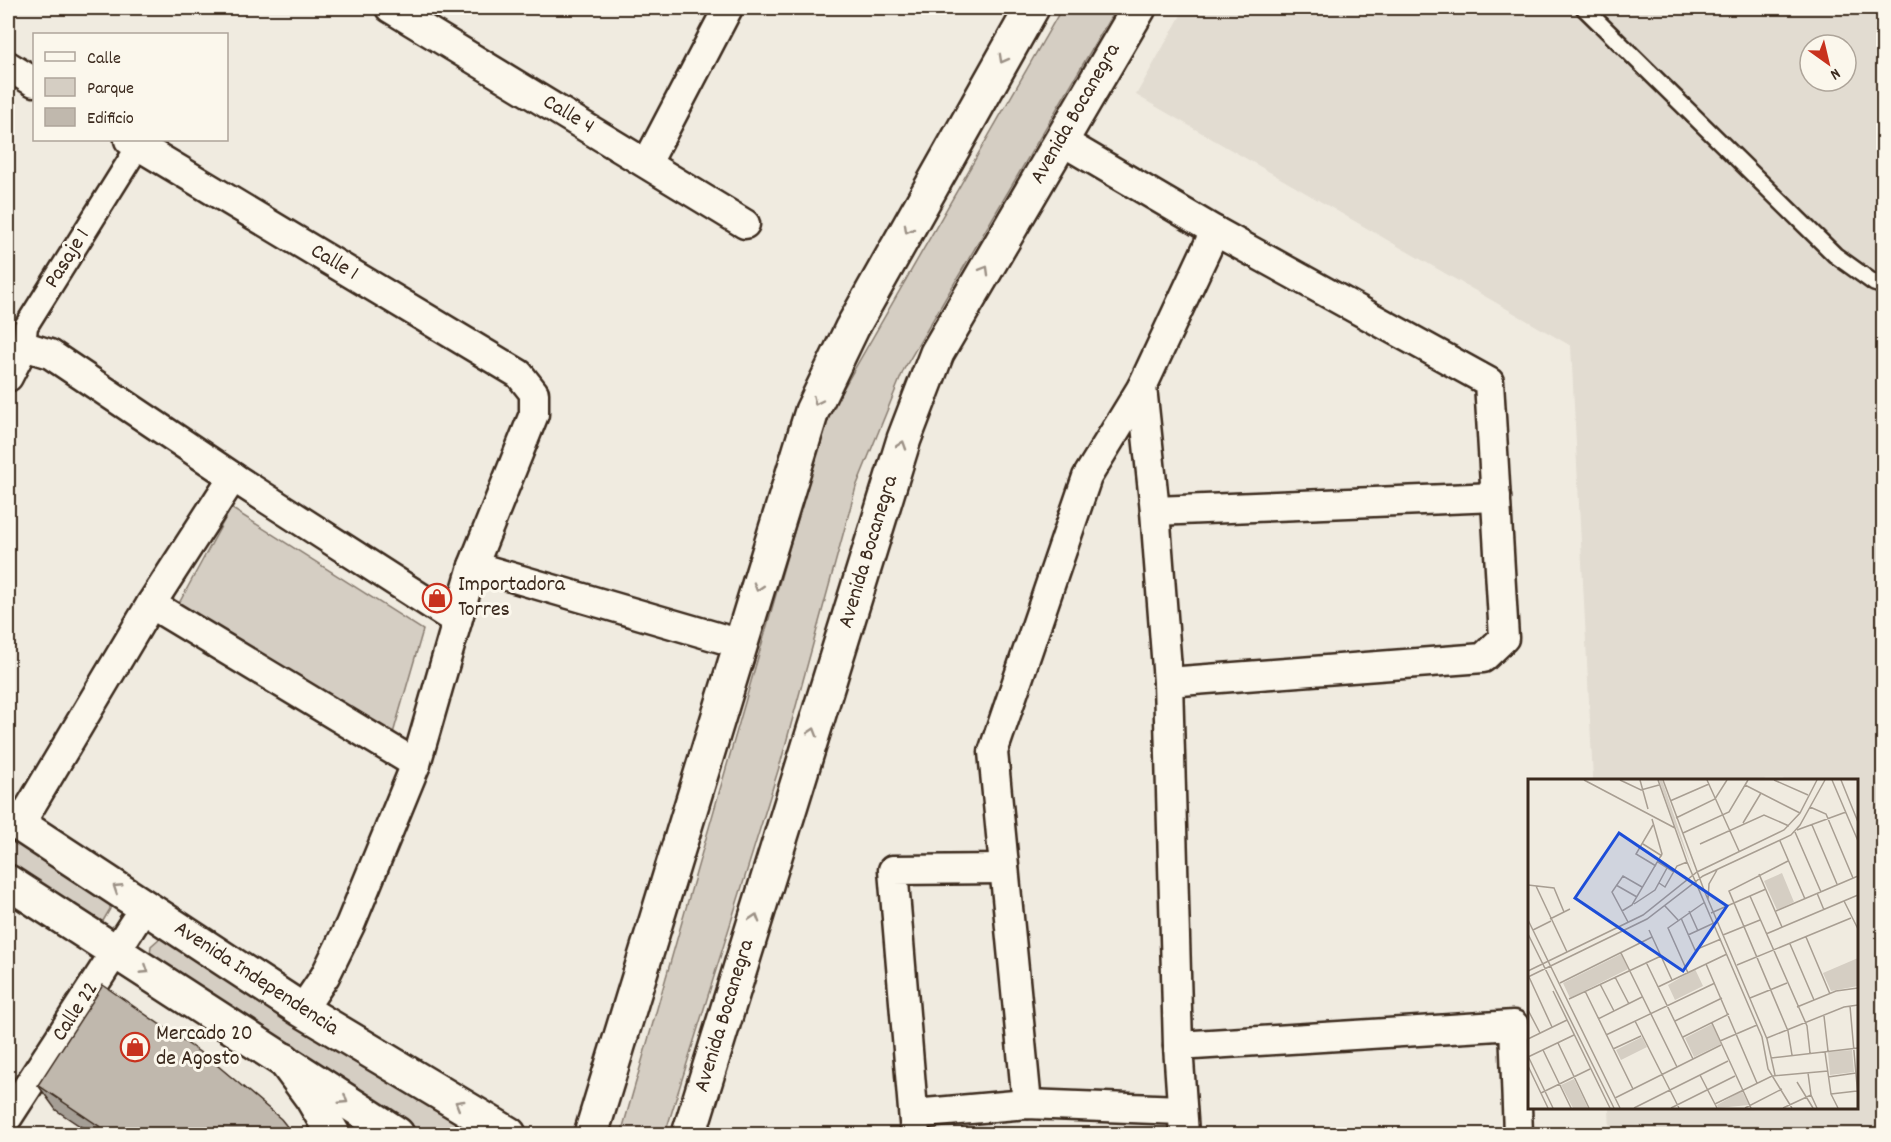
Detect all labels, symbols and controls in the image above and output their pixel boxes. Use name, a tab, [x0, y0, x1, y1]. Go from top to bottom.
legend	[33, 33, 228, 141]
north arrow	[1798, 33, 1858, 93]
street label: Avenida Bocanegra	[1023, 37, 1129, 190]
text: Calle	[87, 47, 121, 72]
one-way arrow	[999, 52, 1010, 63]
text: N	[1825, 62, 1845, 85]
text: Parque	[87, 77, 134, 102]
street label: Calle 4	[536, 87, 600, 143]
text: Edificio	[87, 107, 134, 132]
one-way arrow	[904, 222, 915, 233]
street label: Pasaje 1	[38, 223, 98, 295]
street label: Calle 1	[304, 237, 364, 289]
one-way arrow	[978, 266, 990, 276]
one-way arrow	[813, 395, 825, 406]
one-way arrow	[895, 440, 907, 451]
street label: Avenida Bocanegra	[831, 471, 907, 632]
place label: Importadora Torres	[458, 570, 566, 626]
one-way arrow	[753, 581, 765, 592]
shop icon: Importadora Torres	[421, 582, 453, 614]
one-way arrow	[806, 727, 818, 738]
inset map	[1528, 779, 1858, 1109]
one-way arrow	[113, 884, 124, 895]
one-way arrow	[748, 913, 760, 924]
street label: Avenida Independencia	[167, 914, 345, 1044]
street label: Avenida Bocanegra	[687, 935, 763, 1096]
one-way arrow	[139, 963, 149, 975]
street label: Calle 22	[45, 976, 107, 1048]
place label: Mercado 20 de Agosto	[156, 1019, 253, 1075]
shop icon: Mercado 20 de Agosto	[119, 1031, 151, 1063]
one-way arrow	[338, 1092, 348, 1104]
one-way arrow	[455, 1100, 465, 1112]

